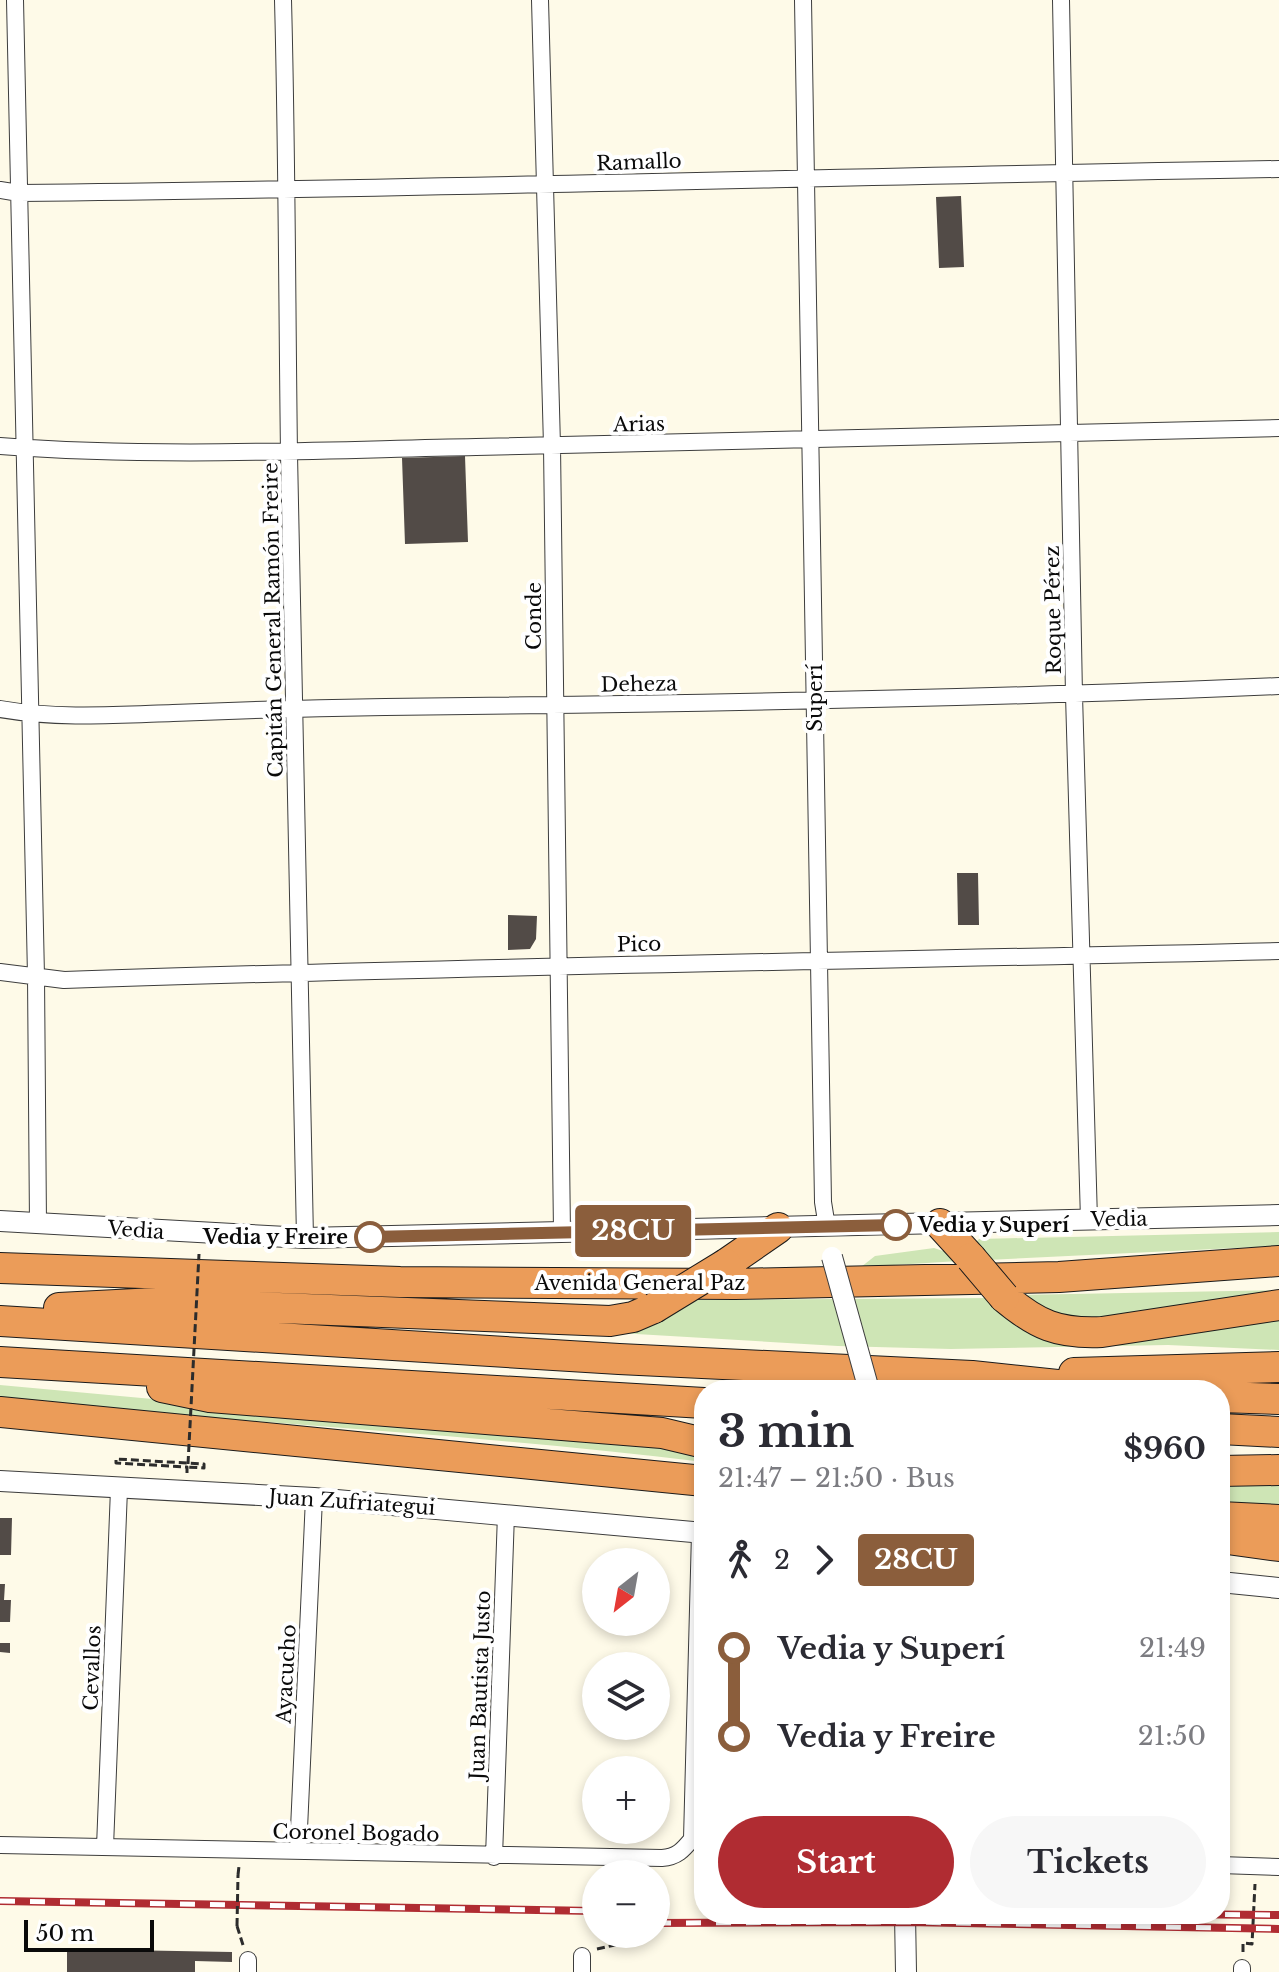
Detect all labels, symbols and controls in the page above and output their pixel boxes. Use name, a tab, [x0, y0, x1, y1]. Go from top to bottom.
street label: Ramallo	[596, 149, 682, 175]
street label: Arias	[612, 412, 665, 436]
street label: Capitán General Ramón Freire	[258, 462, 288, 778]
street label: Roque Pérez	[1040, 545, 1066, 675]
street label: Conde	[522, 582, 546, 650]
street label: Superí	[803, 664, 827, 732]
street label: Deheza	[600, 671, 678, 697]
street label: Pico	[617, 932, 661, 956]
line badge: 28CU	[577, 1205, 689, 1257]
street label: Vedia	[1089, 1206, 1149, 1232]
marker: Vedia y Superí	[881, 1210, 911, 1240]
text: 28CU	[591, 1213, 675, 1248]
place label: Vedia y Superí	[917, 1213, 1070, 1237]
street label: Vedia	[106, 1216, 166, 1244]
marker: Vedia y Freire	[355, 1222, 385, 1252]
place label: Vedia y Freire	[202, 1225, 348, 1249]
street label: Avenida General Paz	[534, 1271, 745, 1295]
text: 3 min	[718, 1404, 854, 1459]
text: $960	[1124, 1430, 1206, 1467]
text: 21:47 – 21:50 · Bus	[718, 1462, 955, 1494]
street label: Juan Zufriategui	[265, 1484, 436, 1520]
icon: walk	[718, 1538, 762, 1582]
icon: forward	[802, 1538, 846, 1582]
text: 28CU	[874, 1542, 958, 1577]
text: 2	[774, 1544, 790, 1576]
north arrow	[582, 1548, 670, 1636]
map controls	[582, 1548, 670, 1948]
street label: Juan Bautista Justo	[465, 1590, 495, 1783]
street label: Ayacucho	[271, 1624, 301, 1725]
street label: Cevallos	[79, 1625, 105, 1711]
text: Vedia y Superí	[778, 1630, 1005, 1667]
text: 21:49	[1139, 1632, 1206, 1664]
button: layers	[582, 1652, 670, 1740]
text: Vedia y Freire	[778, 1718, 996, 1755]
text: 21:50	[1138, 1720, 1206, 1752]
button: +	[582, 1756, 670, 1844]
button: Start	[718, 1816, 954, 1908]
button: Tickets	[970, 1816, 1206, 1908]
street label: Coronel Bogado	[272, 1820, 440, 1846]
button: −	[582, 1860, 670, 1948]
scale bar	[24, 1916, 154, 1952]
text: 50 m	[36, 1920, 94, 1947]

